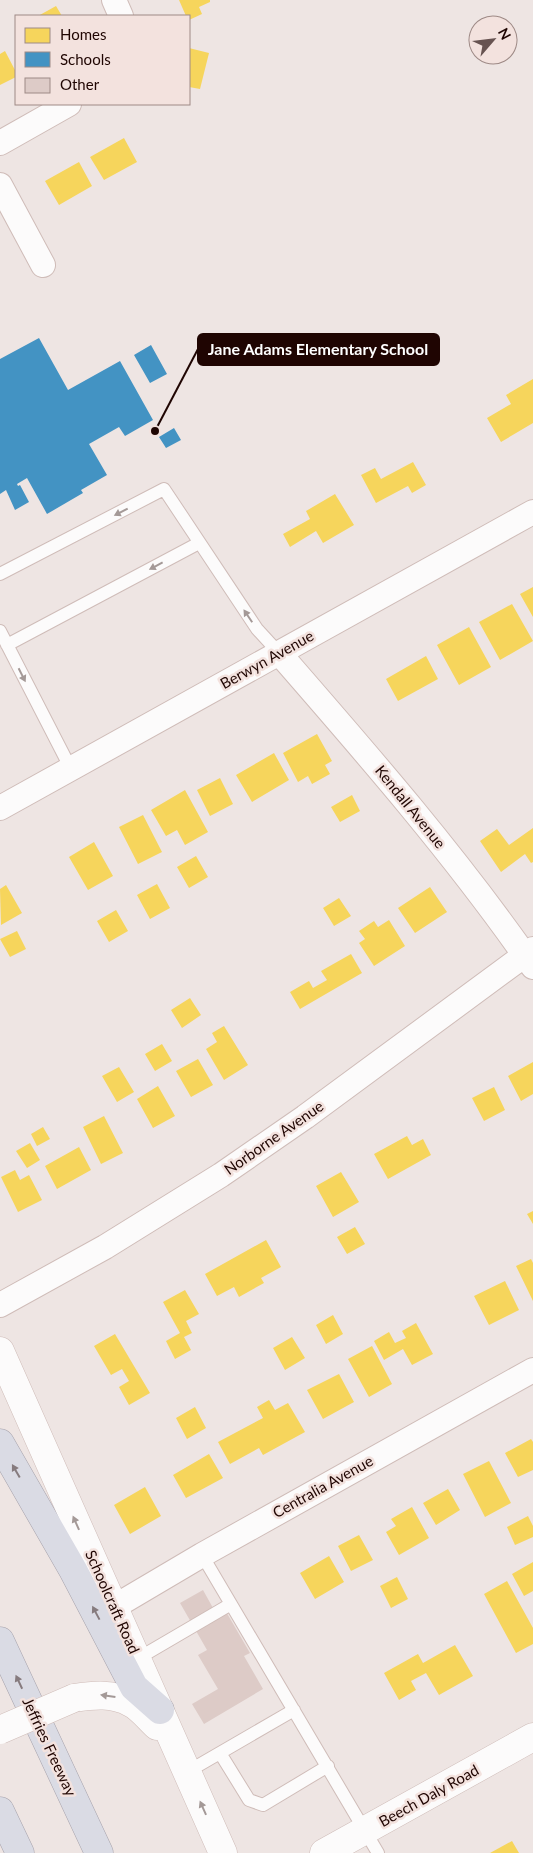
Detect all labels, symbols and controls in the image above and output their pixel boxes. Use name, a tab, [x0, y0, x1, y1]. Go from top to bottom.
legend	[15, 15, 190, 105]
north arrow	[468, 15, 518, 65]
text: Homes	[60, 25, 106, 43]
text: N	[495, 25, 515, 42]
text: Schools	[60, 50, 111, 68]
text: Other	[60, 75, 100, 93]
callout: Jane Adams Elementary School	[198, 334, 439, 365]
text: Jane Adams Elementary School	[208, 339, 428, 358]
one-way arrow	[114, 508, 128, 516]
one-way arrow	[149, 562, 164, 570]
one-way arrow	[243, 609, 253, 623]
street label: Berwyn Avenue	[217, 626, 316, 692]
one-way arrow	[18, 668, 26, 682]
street label: Kendall Avenue	[372, 761, 450, 852]
street label: Norborne Avenue	[220, 1096, 327, 1178]
street label: Centralia Avenue	[269, 1451, 376, 1521]
one-way arrow	[12, 1464, 21, 1478]
one-way arrow	[72, 1516, 80, 1530]
street label: Schoolcraft Road	[82, 1547, 144, 1656]
one-way arrow	[92, 1605, 100, 1620]
one-way arrow	[15, 1675, 23, 1689]
one-way arrow	[100, 1692, 116, 1700]
street label: Jeffries Freeway	[19, 1694, 81, 1799]
street label: Beech Daly Road	[375, 1760, 482, 1830]
one-way arrow	[199, 1801, 207, 1815]

